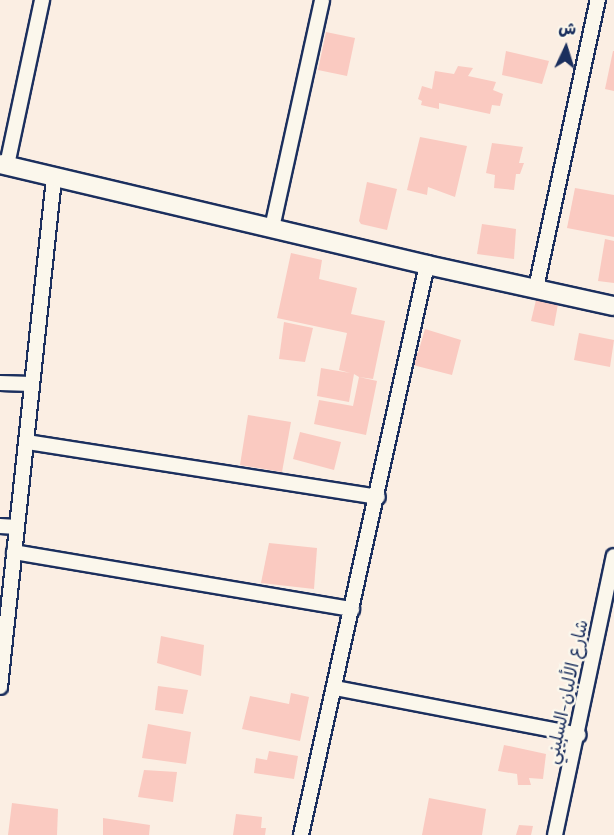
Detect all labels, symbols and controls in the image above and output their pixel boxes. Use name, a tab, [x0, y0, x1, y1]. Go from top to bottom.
north arrow	[536, 18, 596, 78]
text: ش	[558, 18, 577, 41]
street label: شارع الألبان-السليني	[542, 618, 594, 766]

